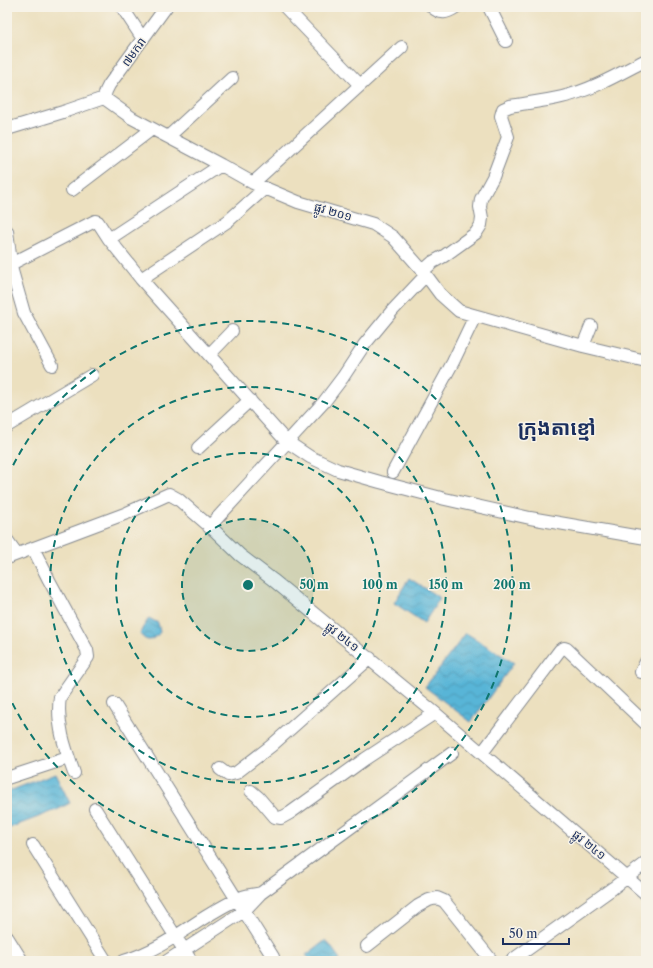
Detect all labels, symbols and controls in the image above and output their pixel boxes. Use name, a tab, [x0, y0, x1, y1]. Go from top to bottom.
street label: ៧មករា	[118, 34, 149, 69]
street label: ផ្លូវ ២០១	[311, 199, 354, 228]
district label: ក្រុងតាខ្មៅ	[518, 416, 596, 441]
text: 50 m	[299, 577, 329, 592]
text: 100 m	[362, 577, 398, 592]
text: 150 m	[429, 577, 463, 592]
text: 200 m	[493, 577, 531, 592]
centre of rings	[241, 578, 255, 592]
street label: ផ្លូវ ២៤១	[320, 619, 362, 657]
street label: ផ្លូវ ២៤១	[567, 827, 609, 865]
scale bar	[503, 920, 569, 946]
text: 50 m	[509, 926, 538, 941]

